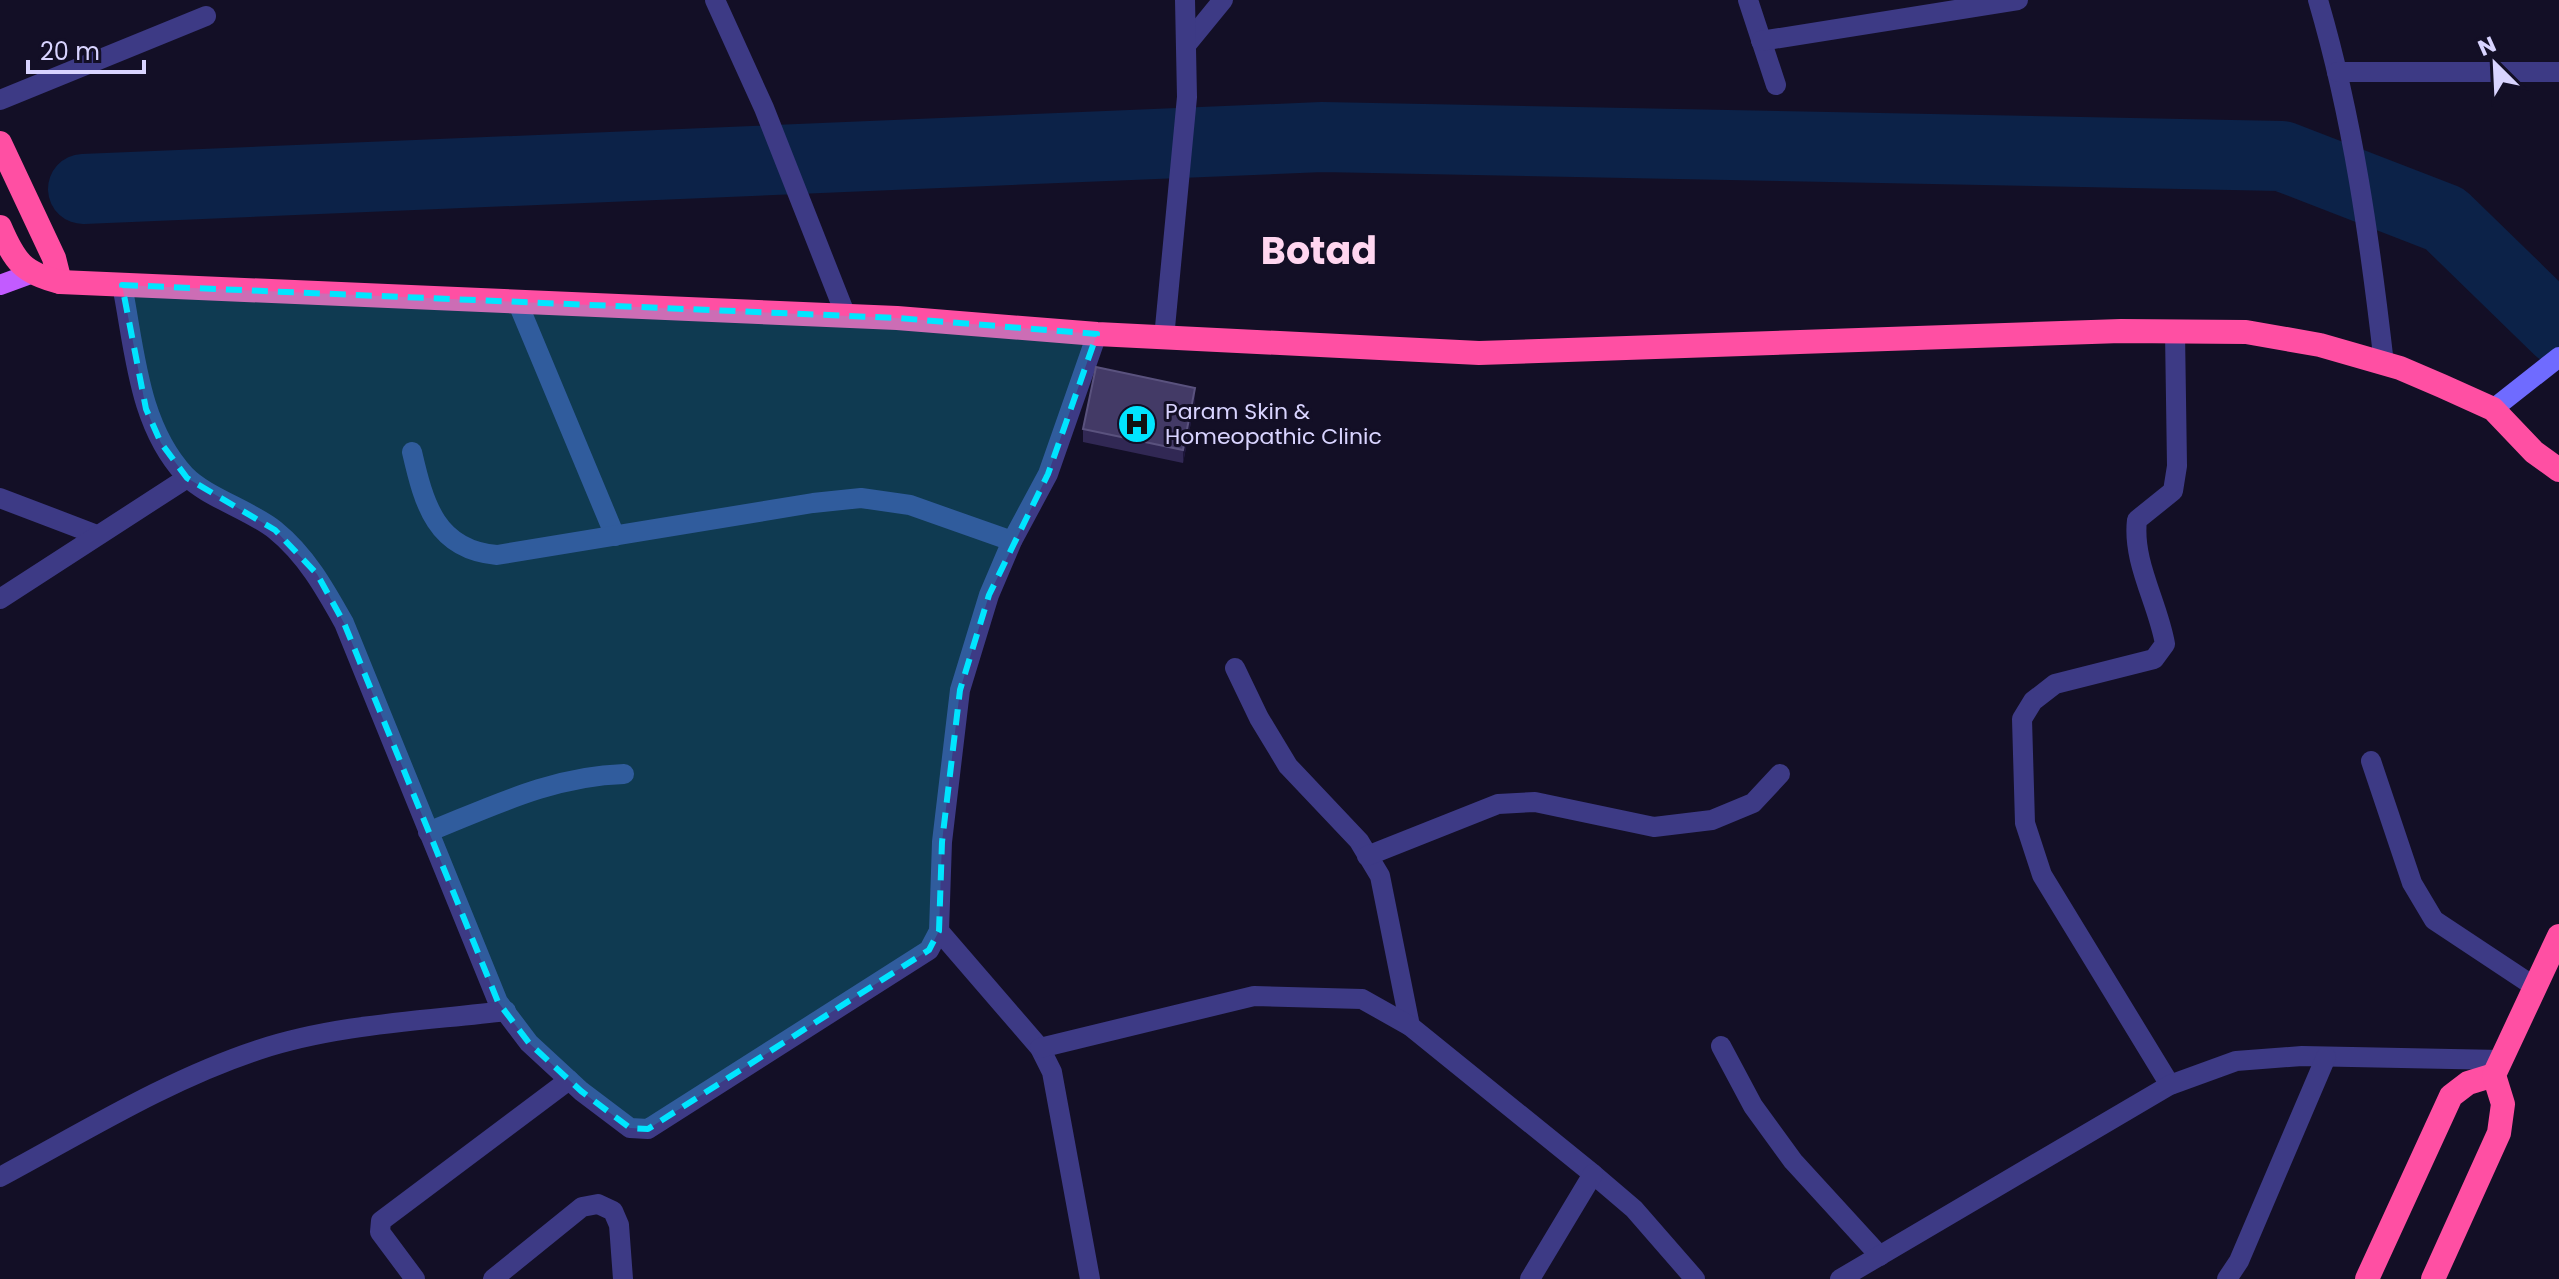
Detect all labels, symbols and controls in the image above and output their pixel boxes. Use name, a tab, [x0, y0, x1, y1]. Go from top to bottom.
scale bar	[28, 24, 144, 74]
north arrow	[2455, 24, 2535, 104]
text: N	[2473, 29, 2501, 64]
text: 20 m	[40, 35, 100, 68]
district label: Botad	[1261, 224, 1377, 277]
place label: Param Skin & Homeopathic Clinic	[1165, 396, 1382, 452]
hospital icon: Param Skin & Homeopathic Clinic	[1116, 403, 1158, 445]

